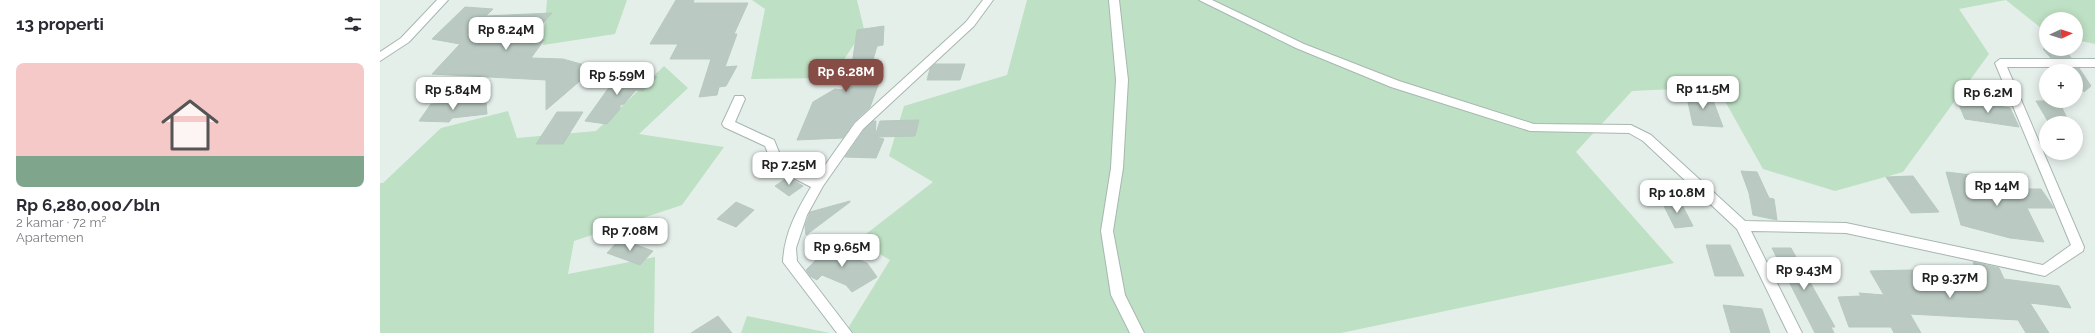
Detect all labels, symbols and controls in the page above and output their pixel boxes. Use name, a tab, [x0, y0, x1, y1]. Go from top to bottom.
north arrow	[2039, 12, 2083, 56]
map controls	[2039, 12, 2083, 160]
icon: filters	[342, 13, 364, 35]
text: 13 properti	[16, 14, 104, 34]
pin: Rp 8.24M	[465, 17, 547, 51]
text: Rp 8.24M	[478, 22, 534, 37]
pin: Rp 6.28M	[805, 59, 887, 93]
pin: Rp 5.59M	[576, 62, 658, 96]
text: Rp 6.28M	[817, 64, 875, 79]
button: +	[2039, 64, 2083, 108]
text: Rp 5.59M	[589, 67, 645, 82]
pin: Rp 11.5M	[1662, 76, 1744, 110]
pin: Rp 5.84M	[412, 77, 494, 111]
pin: Rp 6.2M	[1951, 80, 2025, 114]
text: Rp 11.5M	[1676, 81, 1730, 96]
text: Rp 5.84M	[425, 82, 481, 97]
text: Rp 6.2M	[1963, 85, 2013, 100]
icon: home	[154, 89, 226, 161]
button: −	[2039, 116, 2083, 160]
pin: Rp 7.25M	[748, 152, 830, 186]
text: Rp 7.25M	[761, 157, 817, 172]
pin: Rp 14M	[1964, 173, 2030, 207]
text: Rp 14M	[1974, 178, 2020, 193]
pin: Rp 10.8M	[1636, 180, 1718, 214]
text: Rp 10.8M	[1649, 185, 1705, 200]
text: Rp 6,280,000/bln	[16, 195, 160, 215]
text: 2 kamar · 72 m²	[16, 215, 106, 230]
pin: Rp 7.08M	[589, 218, 671, 252]
text: Rp 7.08M	[602, 223, 658, 238]
text: Apartemen	[16, 230, 84, 245]
pin: Rp 9.65M	[801, 234, 883, 268]
text: Rp 9.65M	[814, 239, 870, 254]
pin: Rp 9.43M	[1763, 257, 1845, 291]
text: Rp 9.43M	[1776, 262, 1832, 277]
pin: Rp 9.37M	[1909, 265, 1991, 299]
text: Rp 9.37M	[1922, 270, 1978, 285]

